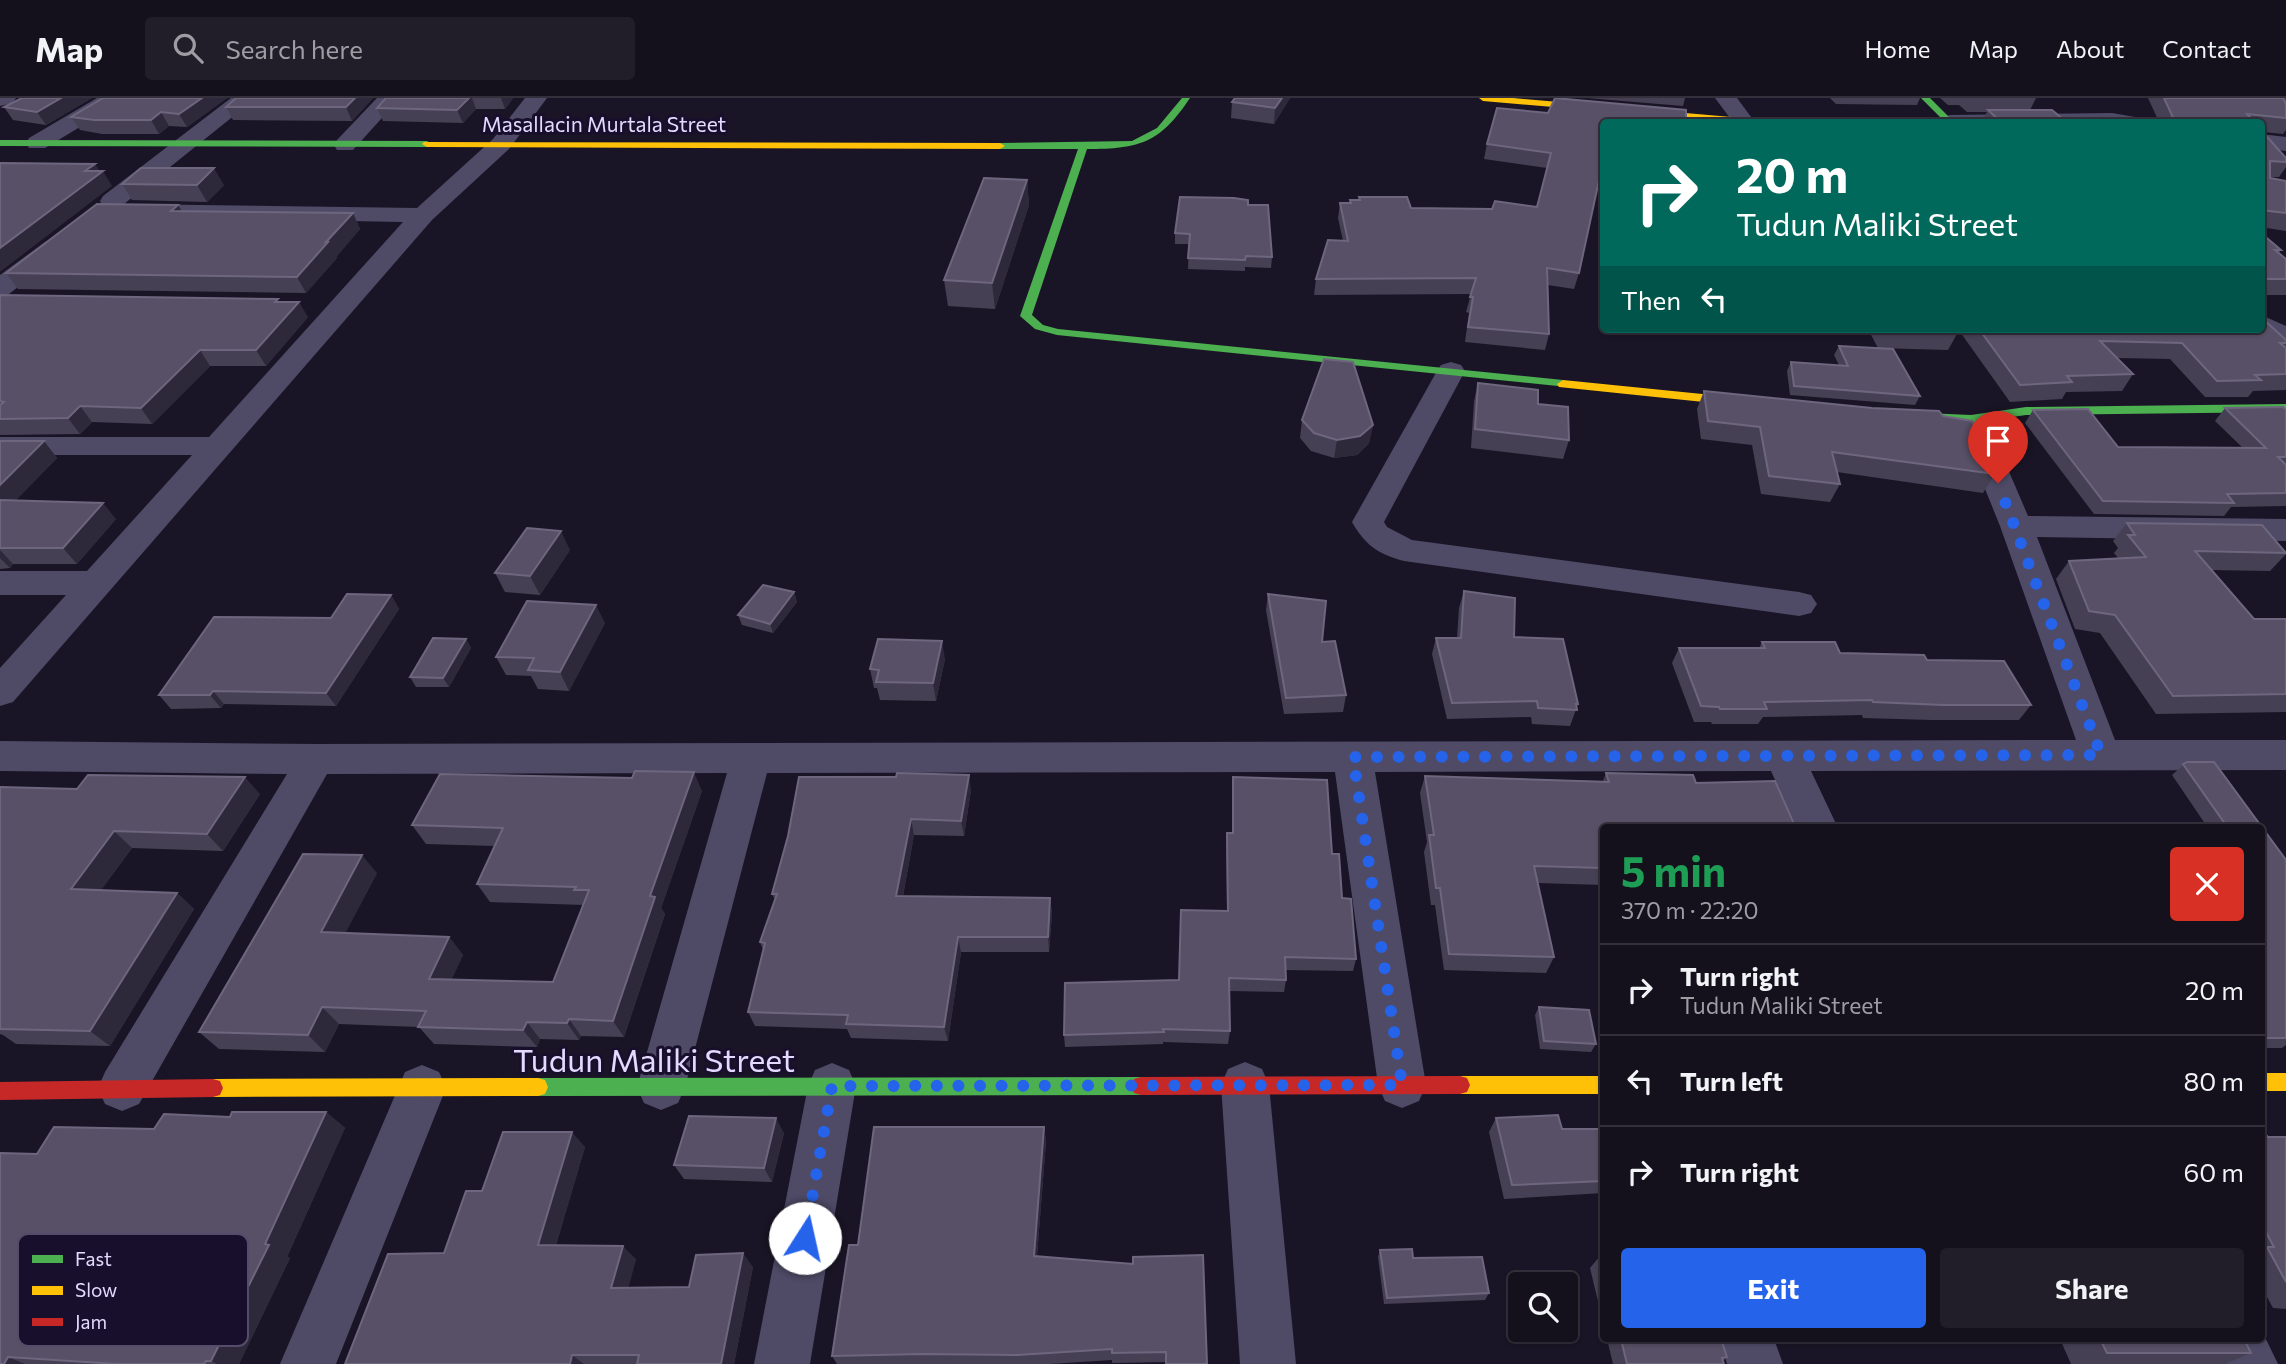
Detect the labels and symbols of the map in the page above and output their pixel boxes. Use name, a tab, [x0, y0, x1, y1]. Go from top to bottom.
street label: Masallacin Murtala Street	[482, 111, 726, 136]
pin	[1968, 411, 2028, 483]
street label: Tudun Maliki Street	[513, 1039, 795, 1079]
position arrow	[768, 1201, 842, 1275]
legend	[18, 1234, 248, 1346]
text: Fast	[75, 1247, 112, 1270]
text: Slow	[75, 1278, 117, 1301]
text: Jam	[75, 1310, 107, 1333]

